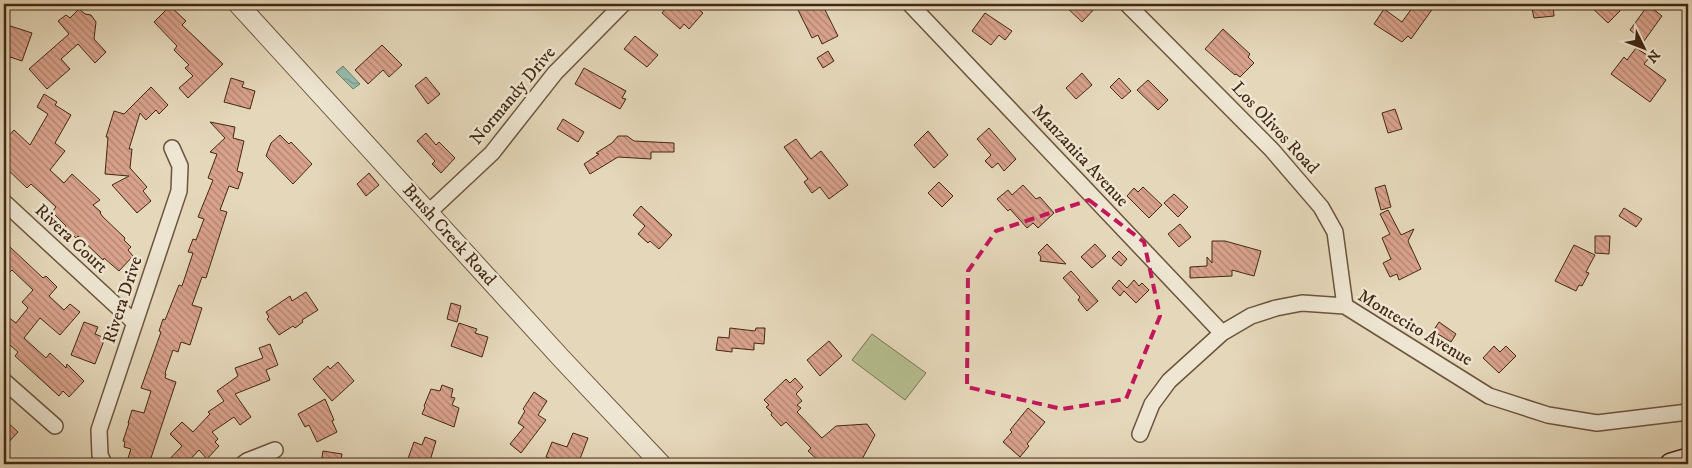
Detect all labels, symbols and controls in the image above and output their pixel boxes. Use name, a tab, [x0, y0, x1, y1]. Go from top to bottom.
north arrow	[1620, 22, 1670, 72]
street label: Normandy Drive	[465, 42, 561, 150]
text: N	[1642, 46, 1663, 67]
street label: Los Olivos Road	[1227, 77, 1323, 179]
street label: Manzanita Avenue	[1027, 100, 1133, 212]
street label: Brush Creek Road	[397, 180, 501, 290]
street label: Rivera Court	[30, 200, 112, 279]
street label: Rivera Drive	[99, 254, 147, 346]
street label: Montecito Avenue	[1354, 285, 1476, 371]

